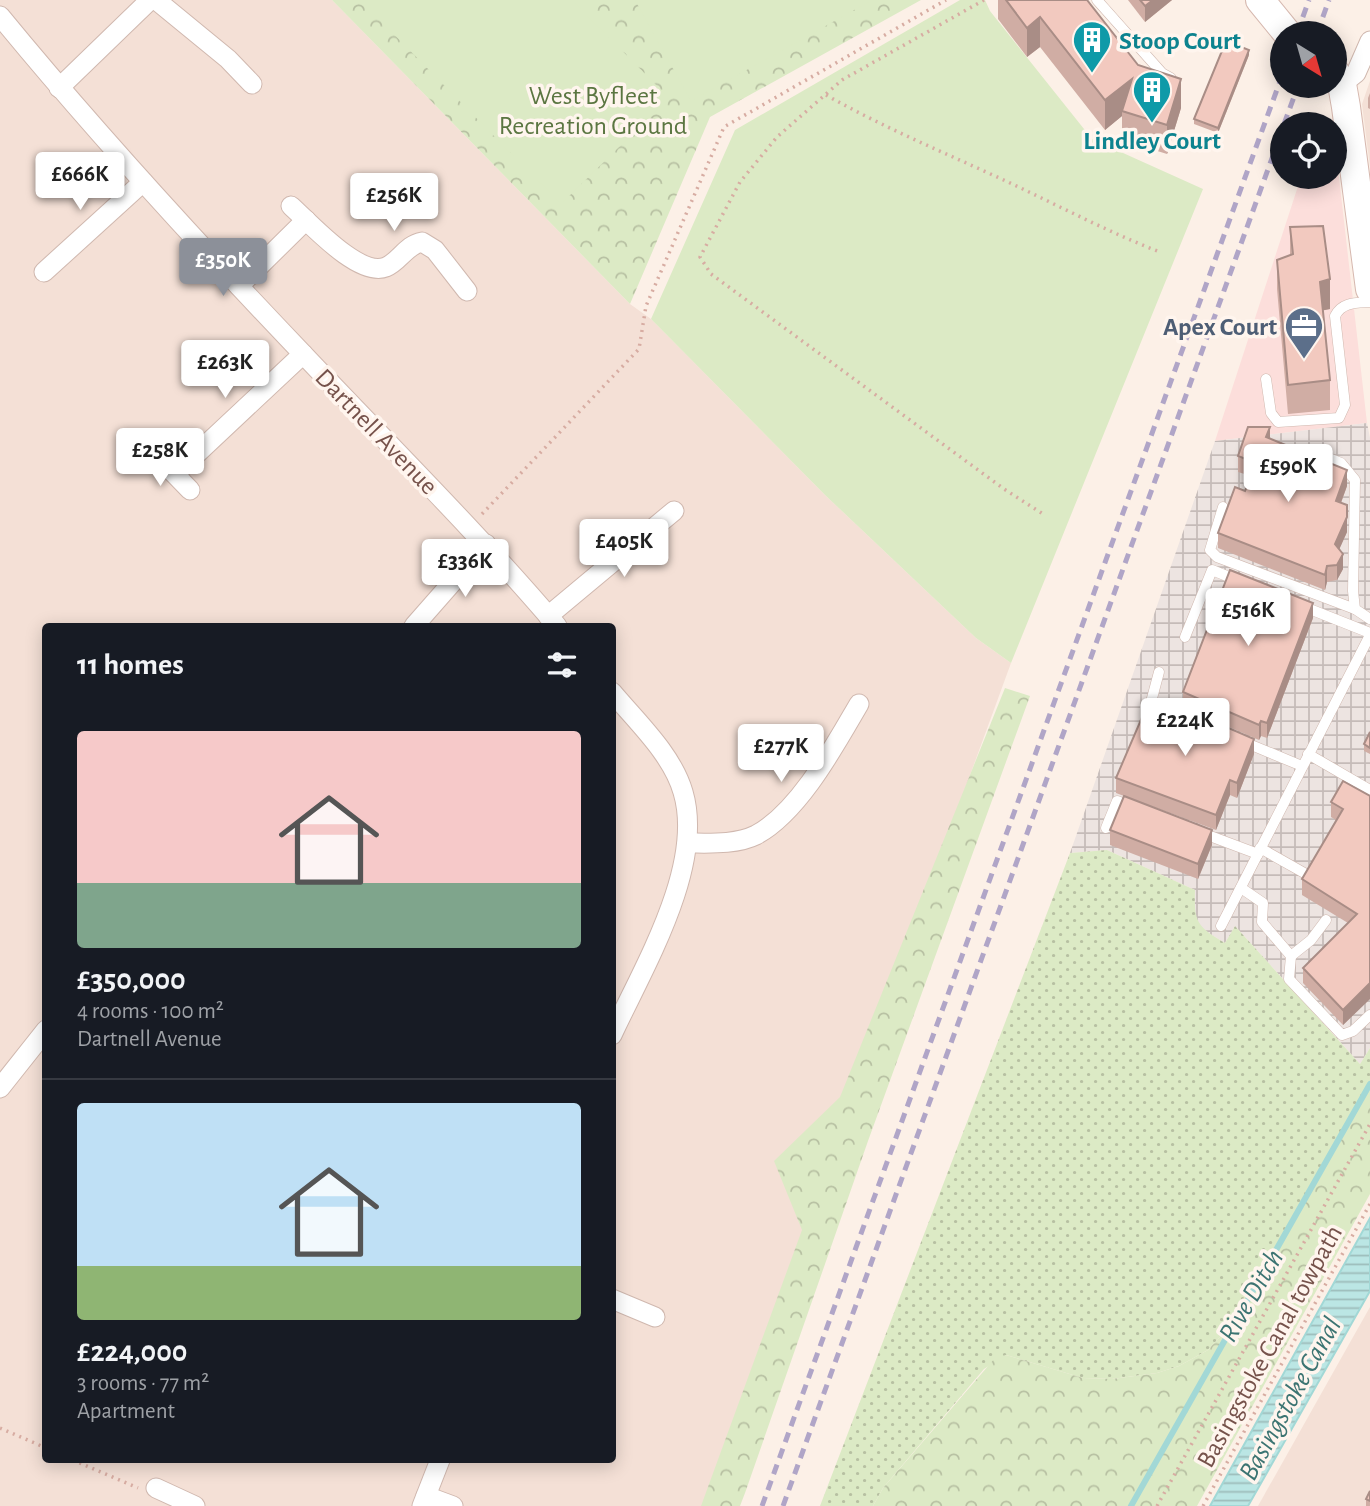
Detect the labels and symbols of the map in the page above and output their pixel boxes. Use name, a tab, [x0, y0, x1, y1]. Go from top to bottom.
building icon: Stoop Court	[1071, 19, 1113, 74]
north arrow	[1270, 21, 1348, 98]
place label: Stoop Court	[1119, 28, 1241, 54]
building icon: Lindley Court	[1131, 69, 1173, 124]
park label: West Byfleet Recreation Ground	[499, 83, 687, 139]
place label: Lindley Court	[1083, 128, 1221, 154]
pin: £666K	[31, 152, 129, 212]
pin: £256K	[345, 174, 443, 233]
pin: £350K	[174, 238, 272, 298]
office icon: Apex Court	[1283, 305, 1325, 360]
place label: Apex Court	[1163, 314, 1277, 340]
pin: £263K	[176, 340, 274, 400]
street label: Dartnell Avenue	[310, 364, 442, 500]
pin: £258K	[111, 428, 209, 488]
pin: £590K	[1239, 444, 1337, 504]
pin: £405K	[575, 520, 673, 579]
pin: £336K	[416, 540, 514, 599]
pin: £516K	[1199, 588, 1297, 648]
pin: £224K	[1136, 698, 1234, 758]
pin: £277K	[732, 724, 830, 784]
street label: Basingstoke Canal towpath	[1189, 1219, 1349, 1473]
water label: Rive Ditch	[1214, 1245, 1289, 1347]
water label: Basingstoke Canal	[1230, 1310, 1348, 1486]

